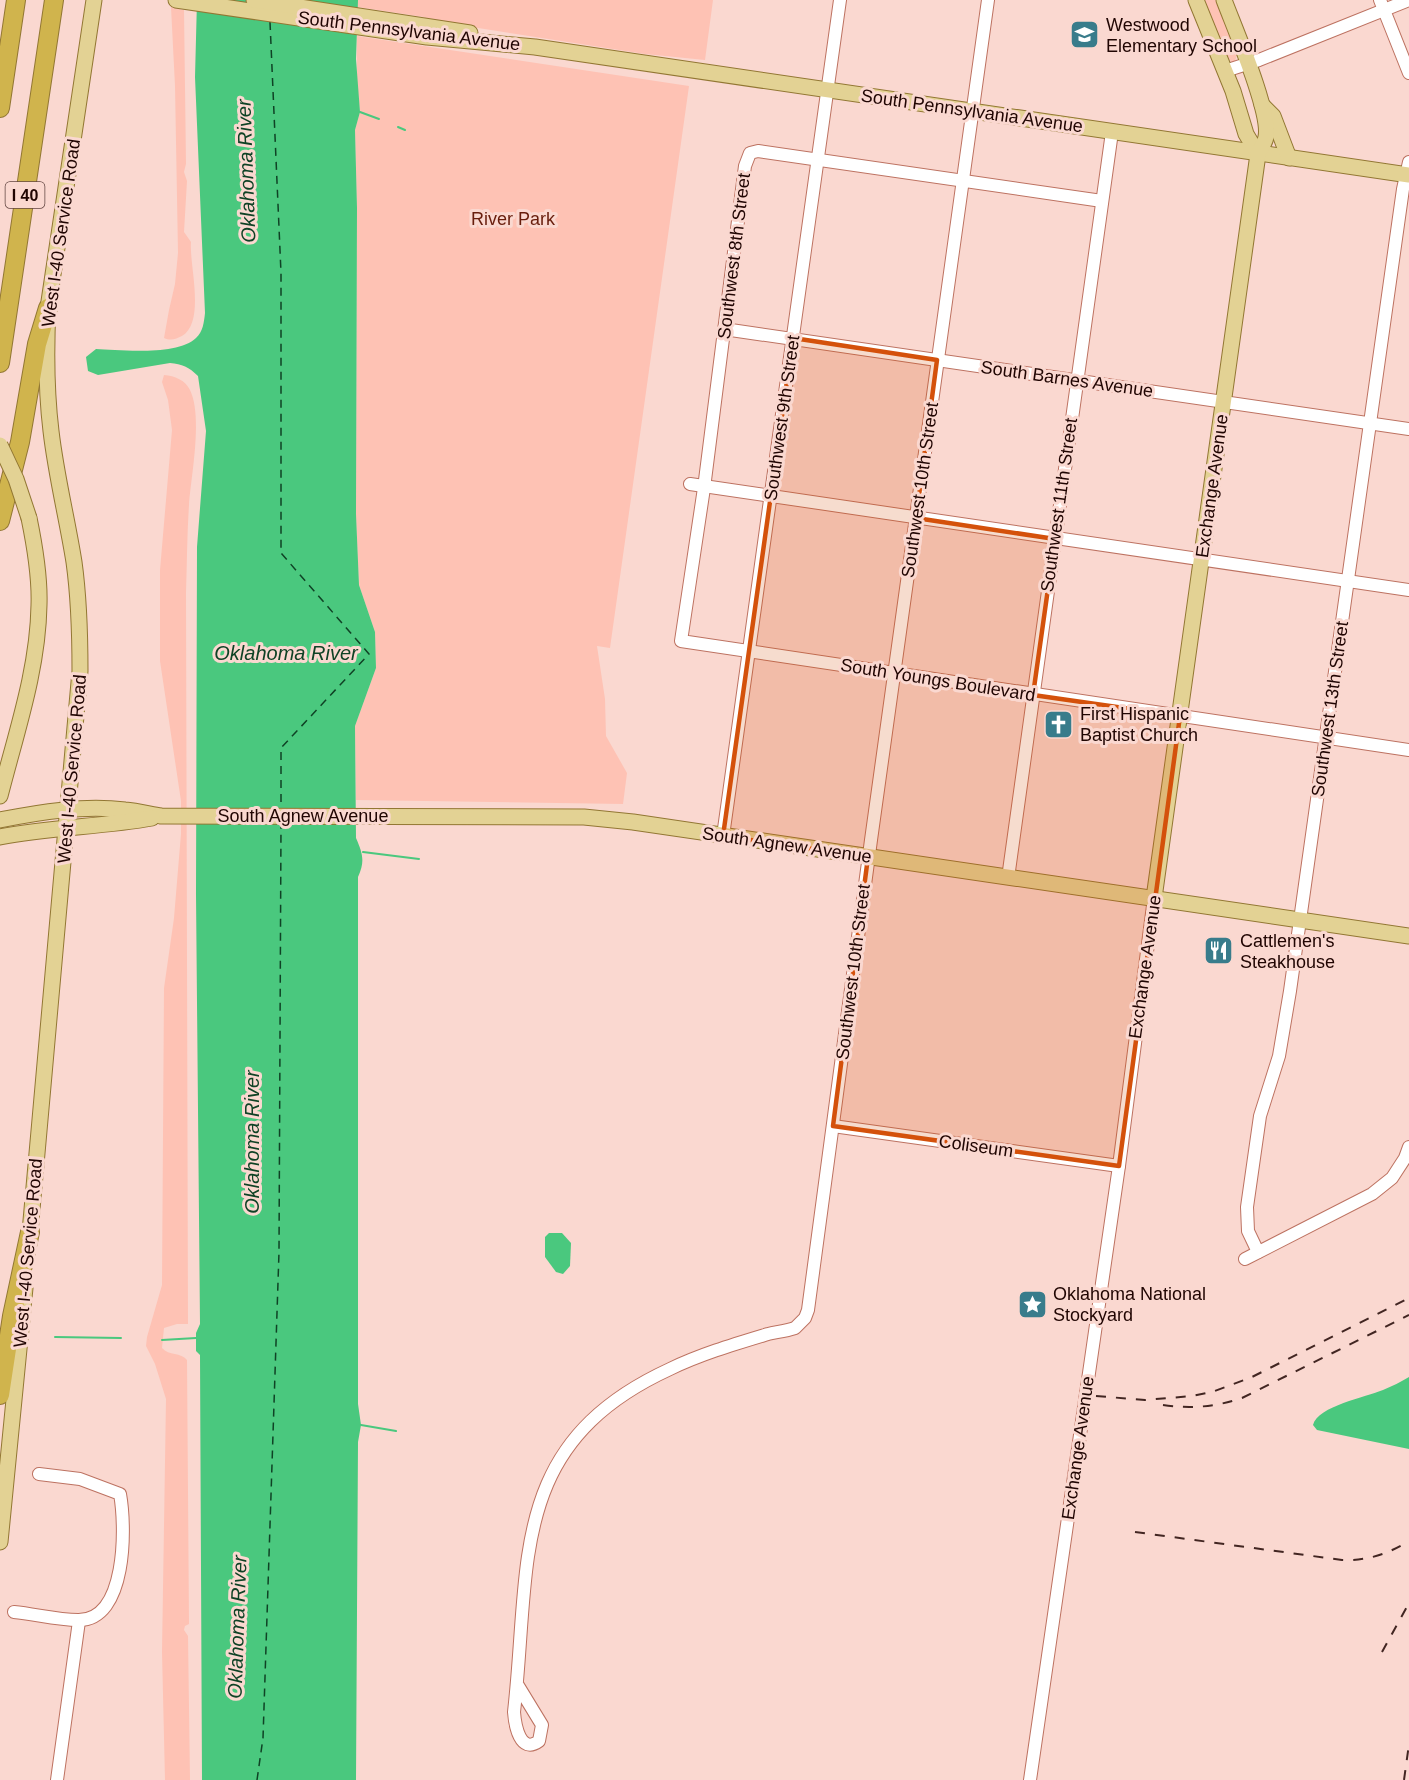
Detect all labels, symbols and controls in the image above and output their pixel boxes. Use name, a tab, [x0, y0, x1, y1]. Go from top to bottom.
street label: South Pennsylvania Avenue	[297, 7, 521, 55]
place label: Westwood Elementary School	[1106, 15, 1257, 56]
school or university icon: Westwood Elementary School	[1069, 19, 1101, 51]
street label: South Pennsylvania Avenue	[860, 86, 1084, 136]
water label: Oklahoma River	[232, 98, 259, 243]
street label: West I-40 Service Road	[38, 138, 84, 328]
street label: Southwest 8th Street	[714, 172, 754, 340]
road number: I 40	[6, 182, 44, 208]
park label: River Park	[471, 209, 556, 229]
street label: Southwest 9th Street	[760, 334, 804, 502]
street label: South Barnes Avenue	[980, 357, 1154, 401]
street label: Southwest 10th Street	[898, 401, 942, 579]
street label: Exchange Avenue	[1192, 413, 1232, 559]
street label: Southwest 11th Street	[1037, 417, 1081, 593]
street label: Southwest 13th Street	[1308, 620, 1352, 798]
water label: Oklahoma River	[214, 642, 359, 664]
street label: South Youngs Boulevard	[839, 655, 1037, 705]
street label: West I-40 Service Road	[54, 674, 90, 864]
place label: First Hispanic Baptist Church	[1080, 704, 1198, 745]
church icon: First Hispanic Baptist Church	[1043, 708, 1075, 740]
street label: South Agnew Avenue	[218, 806, 388, 826]
street label: South Agnew Avenue	[701, 823, 873, 867]
street label: Southwest 10th Street	[832, 883, 874, 1061]
street label: Exchange Avenue	[1125, 894, 1165, 1040]
place label: Cattlemen's Steakhouse	[1240, 931, 1335, 972]
restaurant icon: Cattlemen's Steakhouse	[1203, 935, 1235, 967]
water label: Oklahoma River	[241, 1069, 263, 1214]
street label: Coliseum	[937, 1131, 1015, 1161]
street label: West I-40 Service Road	[10, 1158, 46, 1348]
place label: Oklahoma National Stockyard	[1053, 1284, 1206, 1325]
place icon: Oklahoma National Stockyard	[1016, 1288, 1048, 1320]
street label: Exchange Avenue	[1058, 1375, 1098, 1521]
water label: Oklahoma River	[224, 1554, 251, 1699]

